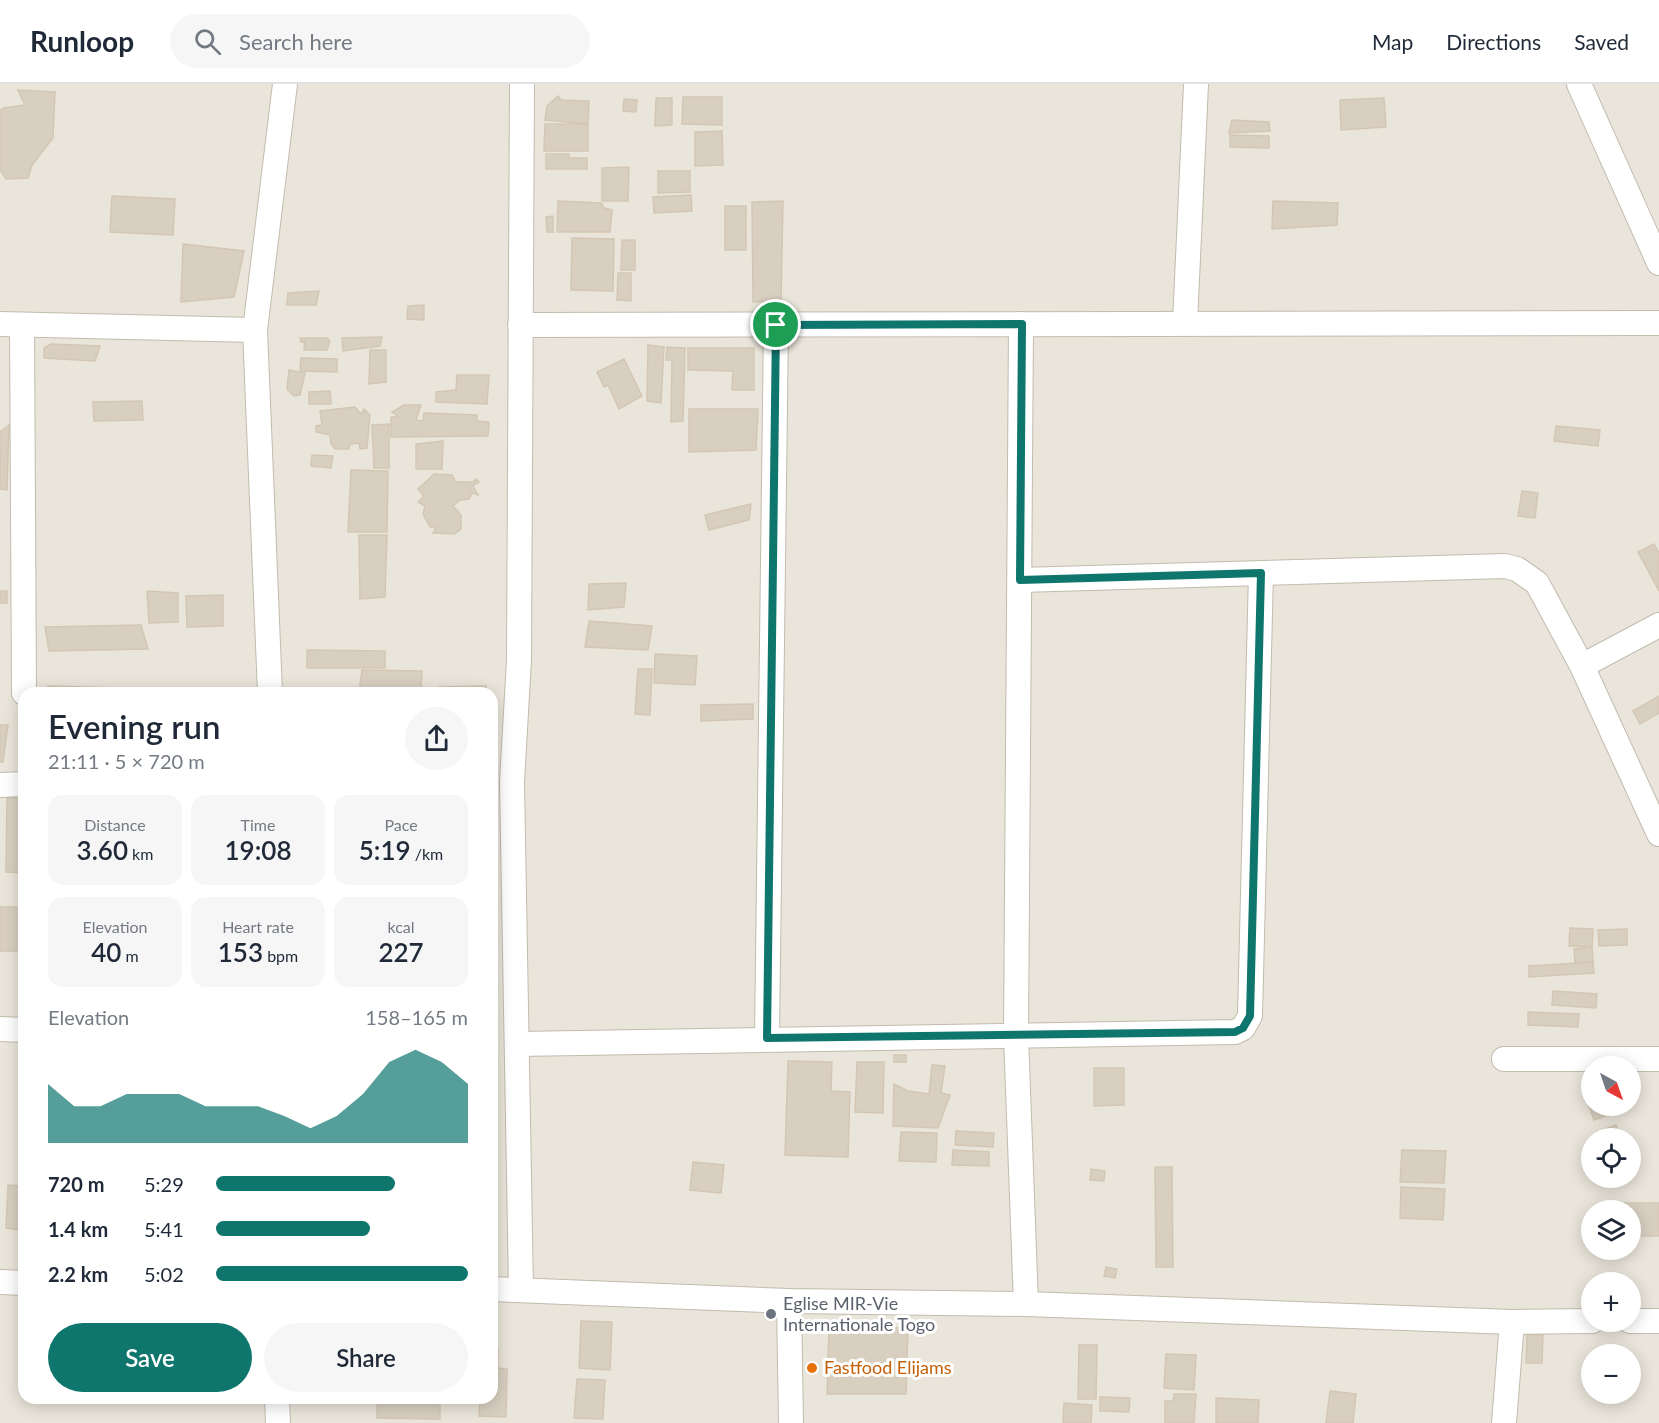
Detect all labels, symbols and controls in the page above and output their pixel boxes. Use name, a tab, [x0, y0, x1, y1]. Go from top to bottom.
search box	[170, 14, 590, 68]
text: Runloop	[30, 24, 134, 58]
icon: search	[191, 25, 224, 58]
text: Search here	[239, 28, 353, 55]
text: Map	[1372, 29, 1413, 54]
text: Directions	[1446, 29, 1541, 54]
text: Saved	[1574, 29, 1629, 54]
pin	[750, 299, 801, 350]
icon: arrive	[759, 308, 792, 341]
text: Evening run	[48, 706, 221, 746]
button: share	[405, 707, 468, 770]
text: 21:11 · 5 × 720 m	[48, 749, 205, 773]
text: Distance	[84, 815, 146, 834]
text: Time	[241, 815, 275, 834]
text: Pace	[384, 815, 418, 834]
text: 3.60	[77, 834, 128, 866]
text: 19:08	[225, 834, 291, 866]
text: 5:19	[359, 834, 411, 866]
text: km	[128, 844, 153, 863]
text: /km	[411, 844, 443, 863]
text: Elevation	[83, 917, 148, 936]
text: Heart rate	[222, 917, 294, 936]
text: kcal	[387, 917, 415, 936]
text: 40	[91, 936, 121, 968]
text: 153	[218, 936, 263, 968]
text: 227	[378, 936, 424, 968]
text: m	[121, 946, 139, 965]
text: bpm	[263, 946, 298, 965]
text: Elevation	[48, 1005, 129, 1029]
text: 158–165 m	[365, 1005, 468, 1029]
north arrow	[1581, 1056, 1641, 1116]
map controls	[1581, 1056, 1641, 1404]
button: locate	[1581, 1128, 1641, 1188]
text: 720 m	[48, 1172, 104, 1196]
text: 5:29	[144, 1172, 184, 1196]
button: layers	[1581, 1200, 1641, 1260]
text: 1.4 km	[48, 1217, 108, 1241]
text: 5:41	[144, 1217, 184, 1241]
text: 2.2 km	[48, 1262, 108, 1286]
text: 5:02	[144, 1262, 184, 1286]
button: +	[1581, 1272, 1641, 1332]
place label: Eglise MIR-Vie Internationale Togo	[783, 1292, 935, 1335]
marker: Eglise MIR-Vie Internationale Togo	[764, 1307, 778, 1321]
button: Save	[48, 1323, 252, 1392]
button: Share	[264, 1323, 468, 1392]
button: −	[1581, 1344, 1641, 1404]
place label: Fastfood Elijams	[824, 1356, 952, 1378]
marker: Fastfood Elijams	[805, 1361, 819, 1375]

